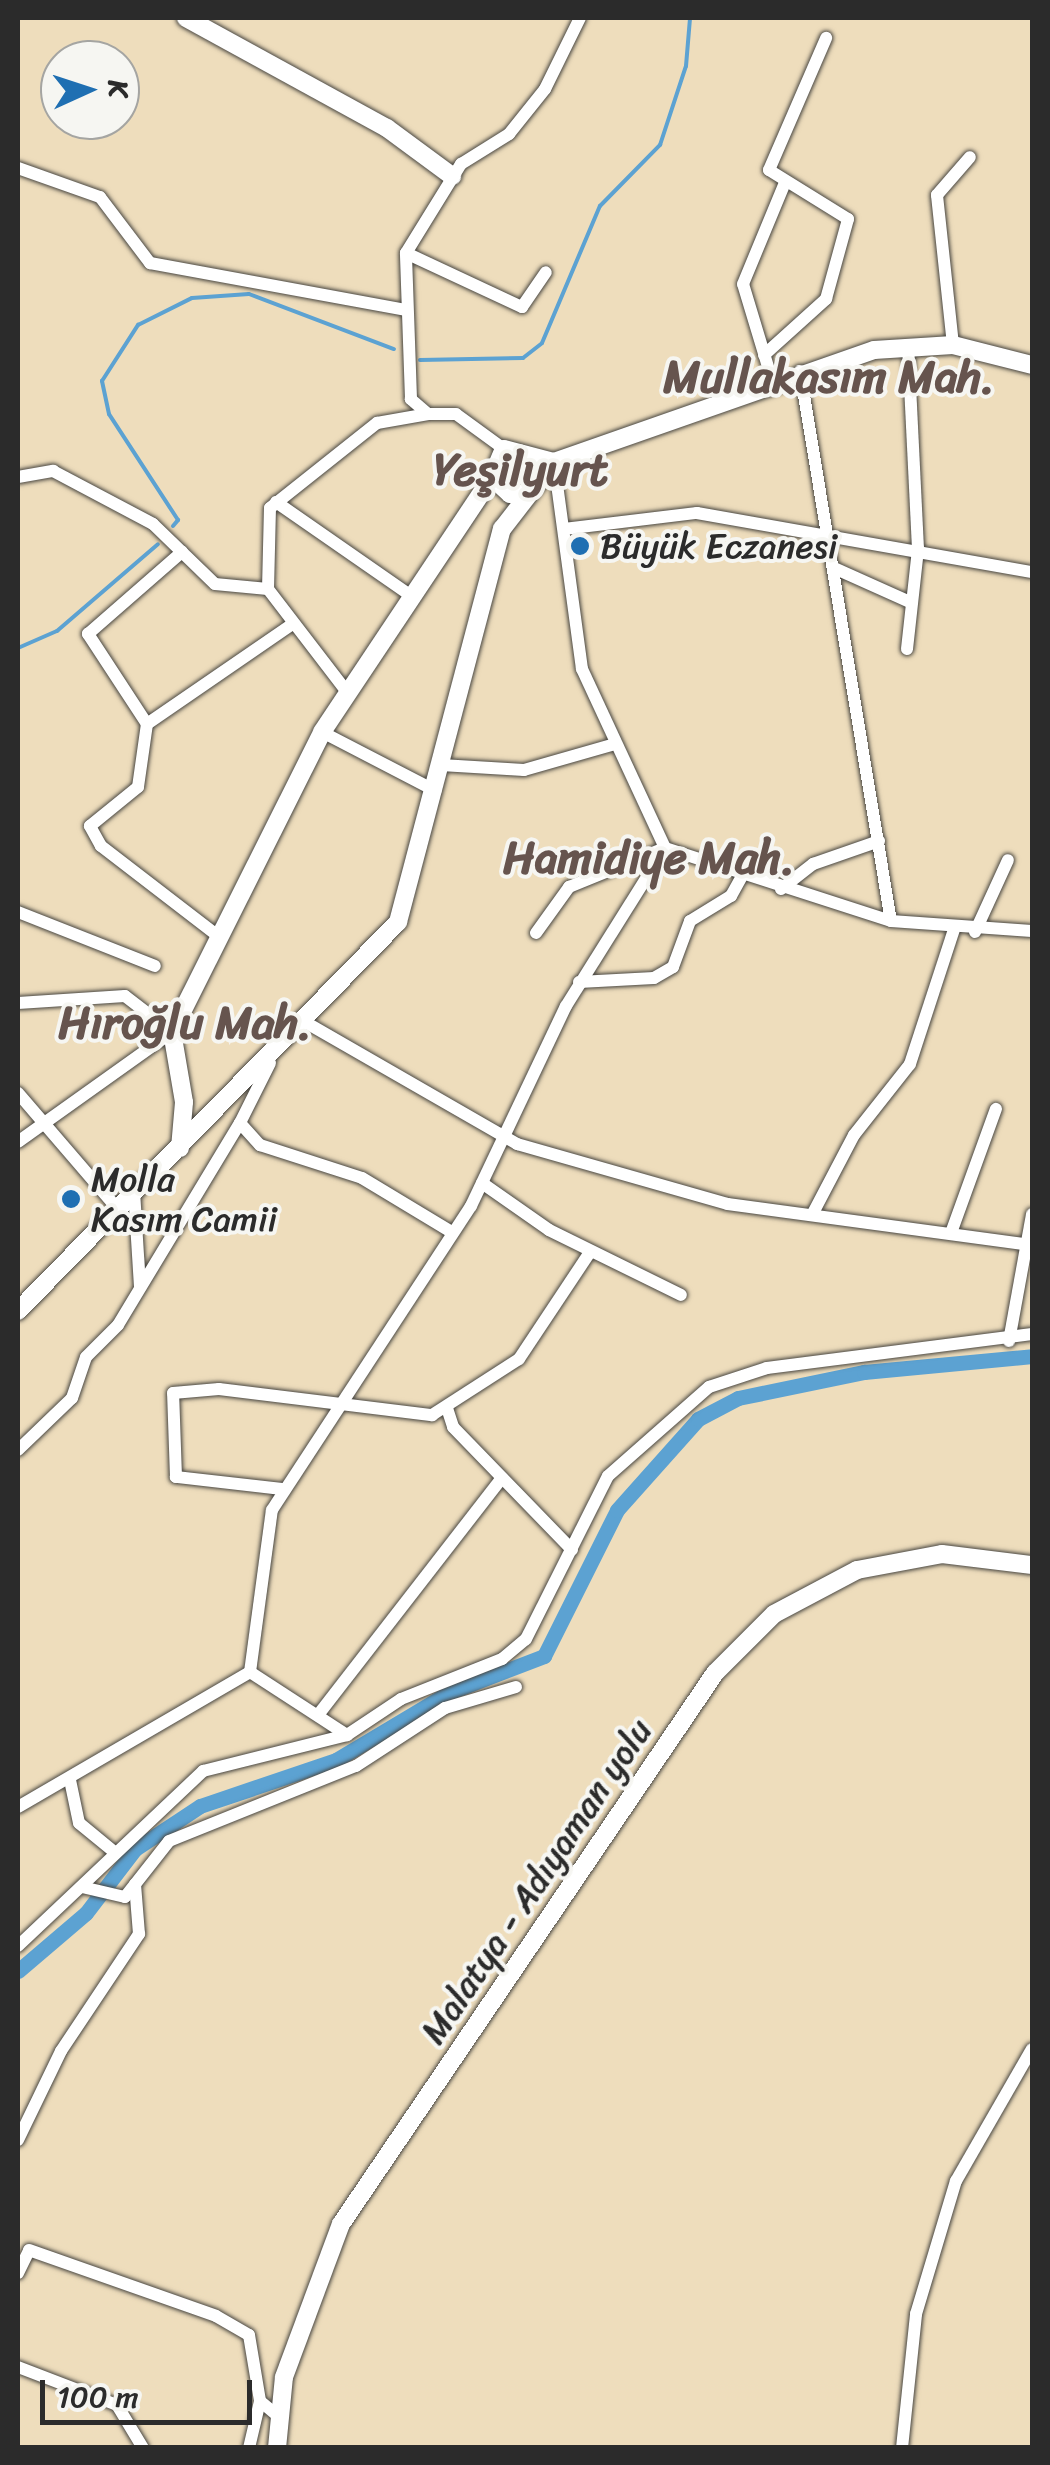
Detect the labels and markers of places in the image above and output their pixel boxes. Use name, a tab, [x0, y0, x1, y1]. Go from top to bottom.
place label: Büyük Eczanesi	[600, 525, 839, 567]
marker: Büyük Eczanesi	[569, 535, 591, 557]
place label: Molla Kasım Camii	[91, 1158, 277, 1240]
marker: Molla Kasım Camii	[60, 1188, 82, 1210]

